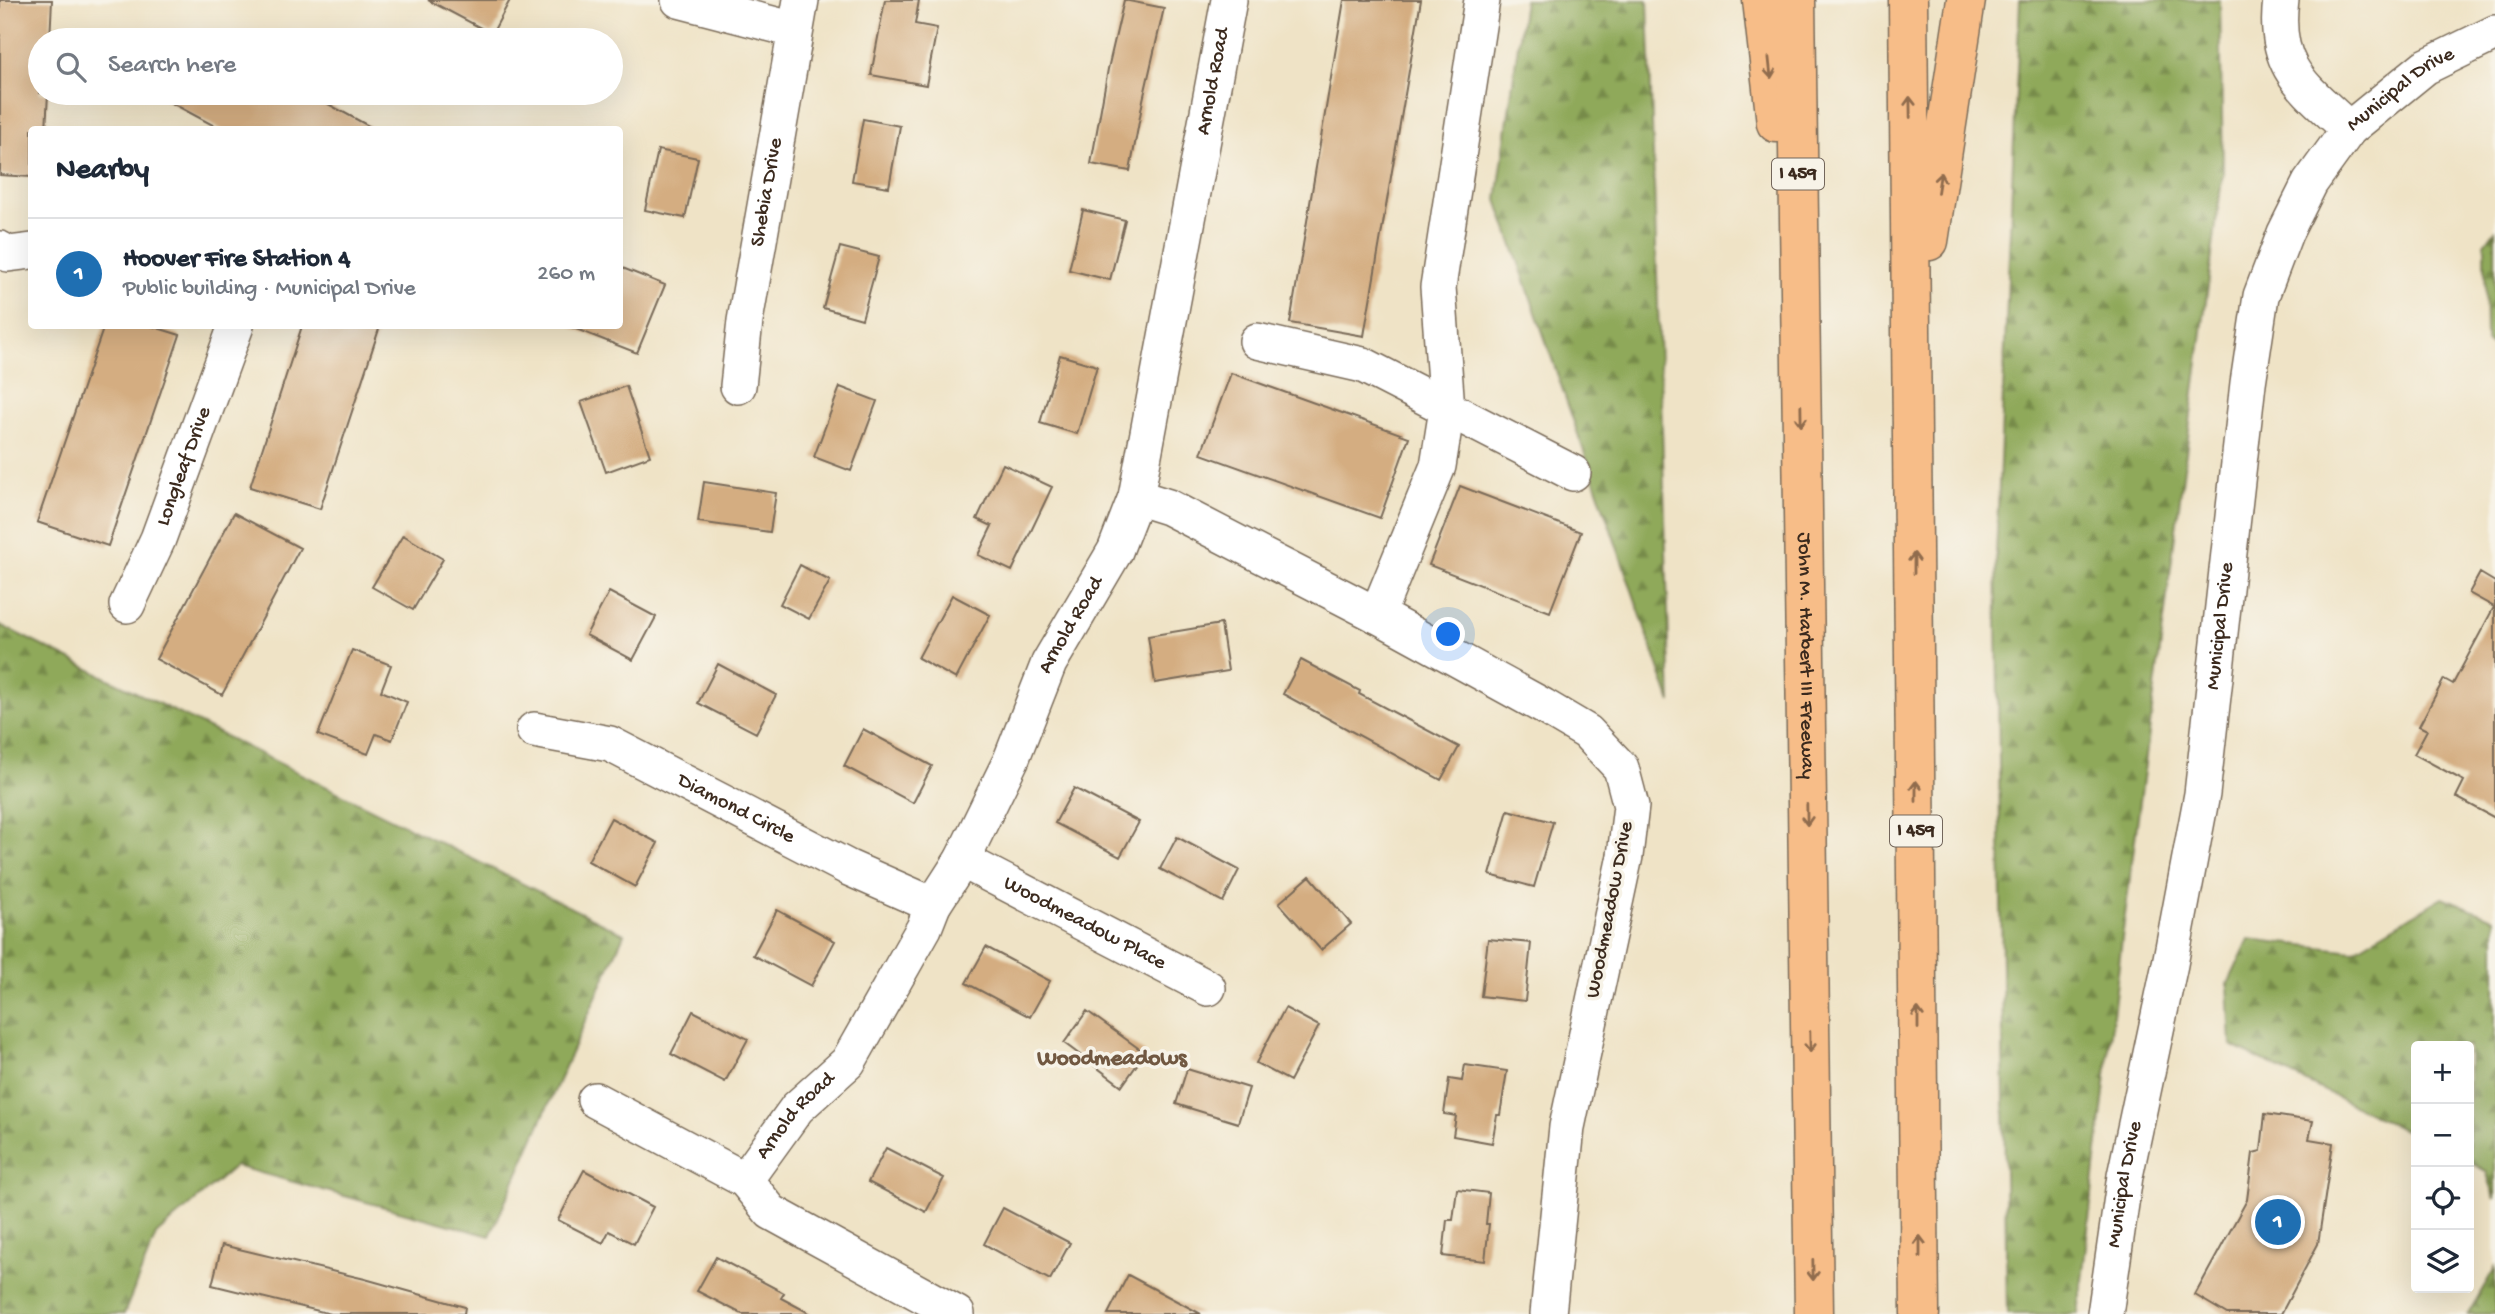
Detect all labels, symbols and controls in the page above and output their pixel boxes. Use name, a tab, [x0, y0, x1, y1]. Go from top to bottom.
street label: Arnold Road	[1191, 24, 1236, 137]
search box	[28, 28, 623, 105]
street label: Municipal Drive	[2342, 42, 2460, 138]
icon: search	[52, 48, 90, 86]
text: Search here	[108, 51, 236, 82]
one-way arrow	[1763, 56, 1776, 79]
one-way arrow	[1903, 96, 1916, 119]
street label: Shebia Drive	[746, 135, 789, 249]
text: Nearby	[56, 154, 149, 189]
road number: I 459	[1772, 158, 1824, 190]
one-way arrow	[1932, 172, 1945, 195]
text: Hoover Fire Station 4	[123, 245, 350, 276]
text: 1	[74, 261, 84, 288]
text: 260 m	[537, 261, 595, 288]
text: Public building · Municipal Drive	[123, 276, 416, 303]
street label: Longleaf Drive	[151, 403, 218, 530]
one-way arrow	[1794, 404, 1807, 427]
street label: John M. Harbert III Freeway	[1791, 532, 1819, 780]
one-way arrow	[1908, 552, 1921, 575]
street label: Municipal Drive	[2201, 560, 2240, 691]
street label: Arnold Road	[1033, 571, 1110, 677]
your location	[1431, 617, 1465, 651]
street label: Diamond Circle	[671, 768, 800, 851]
one-way arrow	[1909, 780, 1923, 803]
one-way arrow	[1800, 803, 1813, 826]
road number: I 459	[1890, 816, 1942, 846]
street label: Woodmeadow Drive	[1582, 818, 1641, 1001]
street label: Woodmeadow Place	[999, 871, 1171, 977]
one-way arrow	[1911, 1007, 1925, 1030]
one-way arrow	[1803, 1031, 1817, 1054]
map controls	[2411, 1041, 2474, 1293]
button: +	[2411, 1041, 2474, 1104]
district label: Woodmeadows	[1036, 1046, 1188, 1073]
street label: Arnold Road	[751, 1066, 842, 1165]
button: −	[2411, 1104, 2474, 1167]
street label: Municipal Drive	[2102, 1118, 2149, 1250]
button: locate	[2411, 1167, 2474, 1230]
pin: 1	[2255, 1196, 2301, 1248]
button: layers	[2411, 1230, 2474, 1293]
one-way arrow	[1913, 1235, 1927, 1258]
one-way arrow	[1807, 1258, 1820, 1281]

